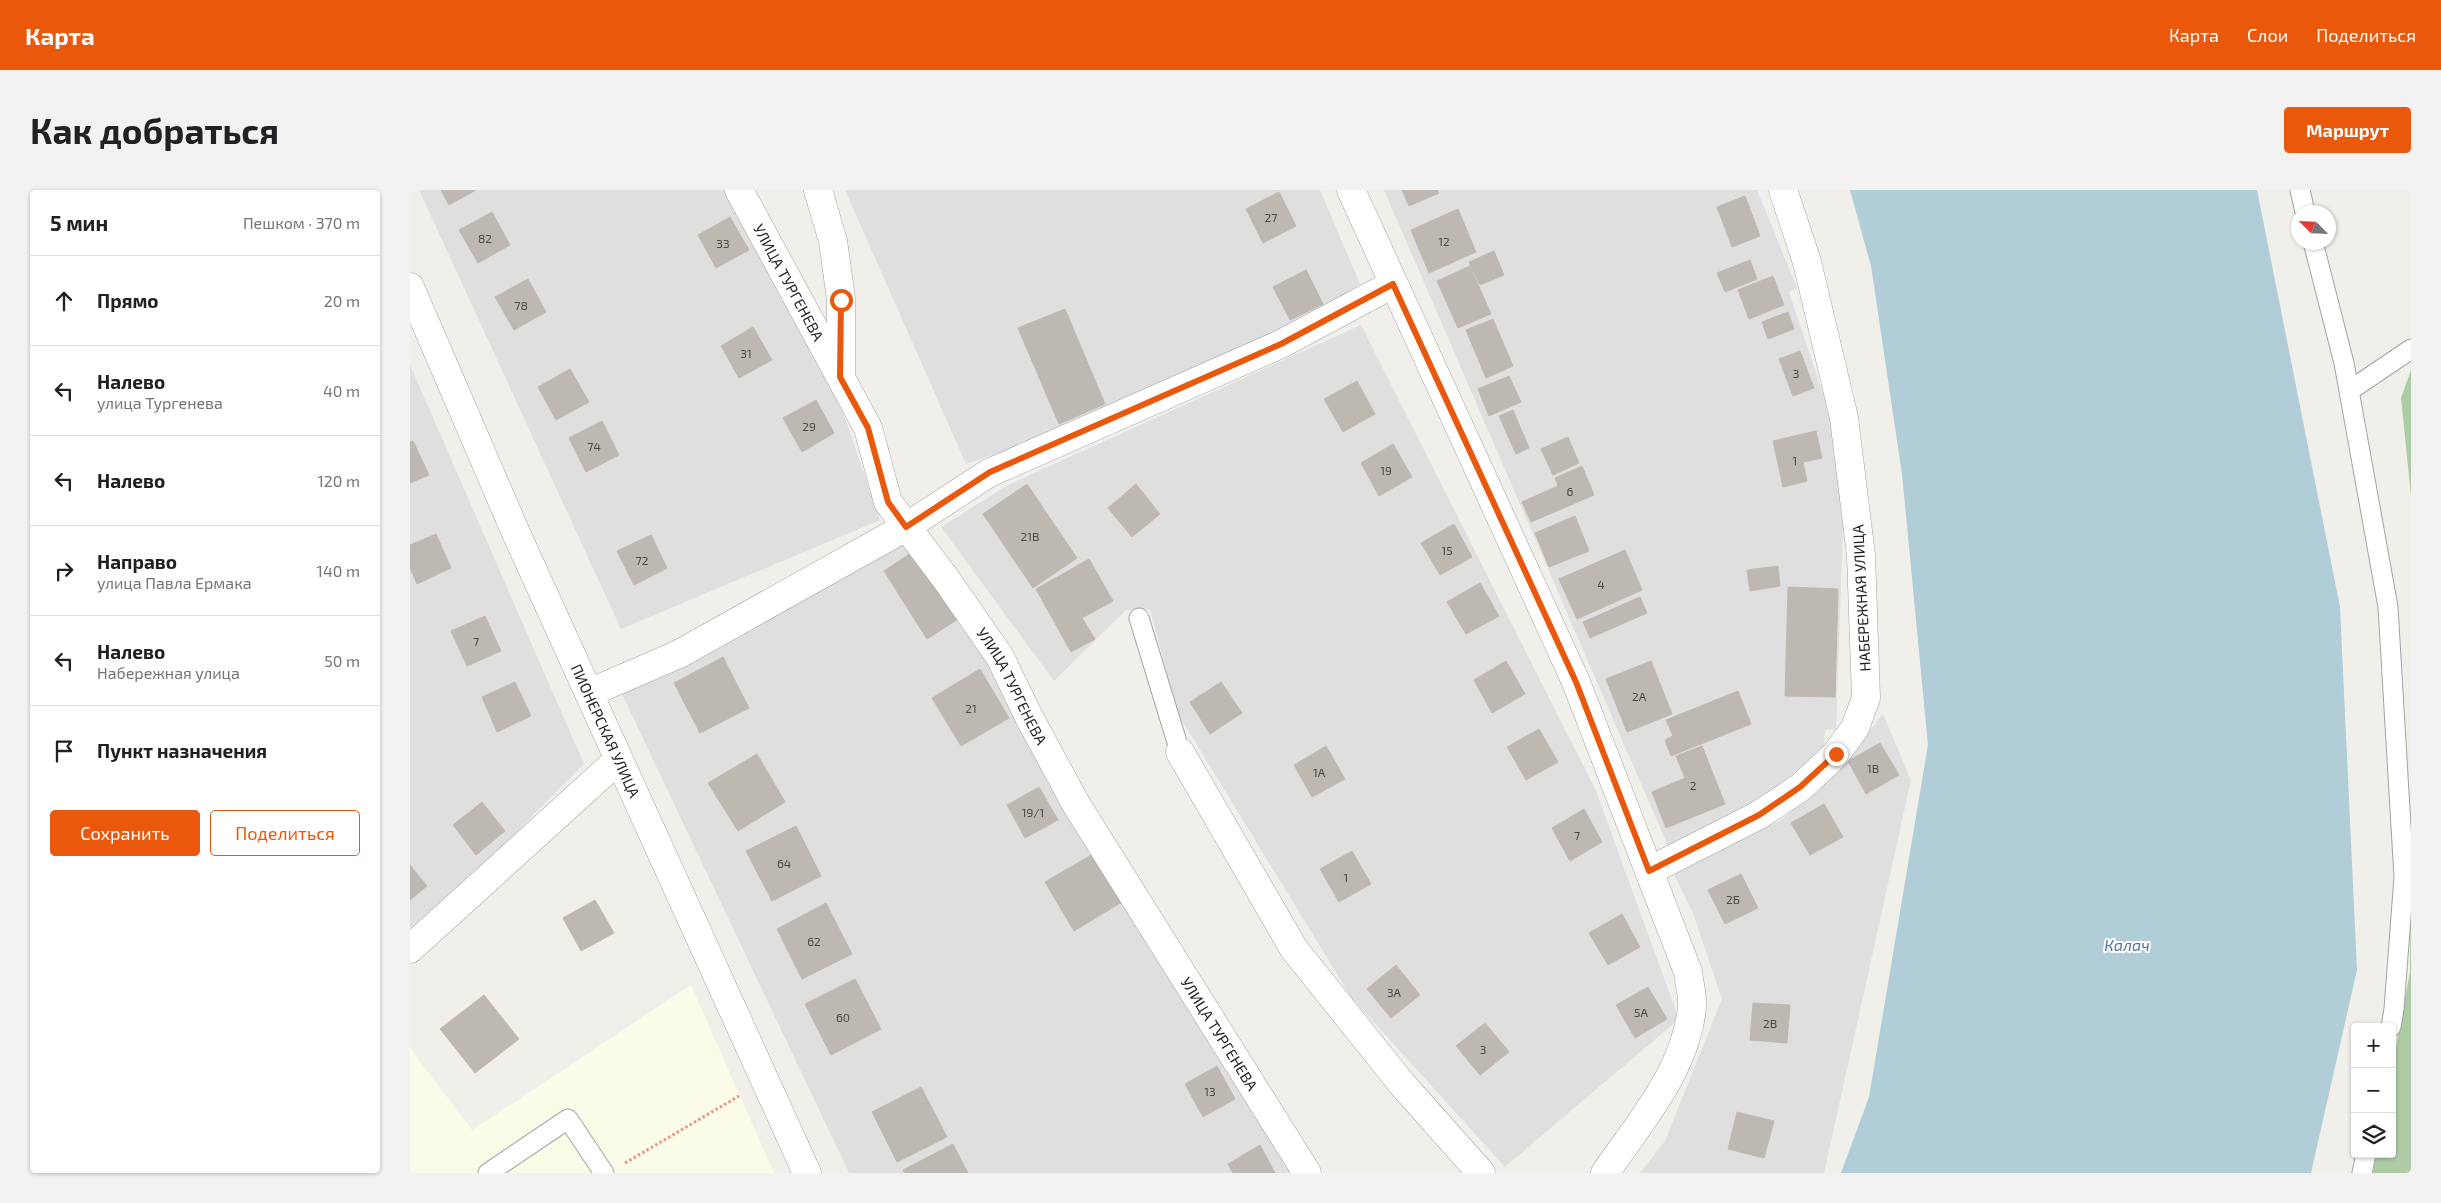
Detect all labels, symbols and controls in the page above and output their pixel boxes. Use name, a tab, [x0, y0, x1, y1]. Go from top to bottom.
text: Карта	[25, 21, 95, 50]
text: Карта	[2169, 24, 2219, 46]
text: Слои	[2247, 24, 2288, 46]
text: Поделиться	[2316, 24, 2416, 46]
button: Маршрут	[2284, 107, 2411, 153]
text: Как добраться	[30, 109, 279, 151]
north arrow	[2291, 205, 2336, 250]
text: 5 мин	[50, 210, 108, 235]
house number: 27	[1265, 210, 1277, 224]
text: Пешком · 370 m	[243, 213, 360, 232]
street label: УЛИЦА ТУРГЕНЕВА	[750, 221, 828, 344]
house number: 82	[478, 231, 492, 245]
house number: 12	[1438, 234, 1450, 248]
house number: 33	[716, 236, 730, 250]
icon: ahead	[50, 287, 78, 315]
text: Прямо	[97, 289, 159, 312]
route start	[830, 289, 853, 312]
text: 20 m	[324, 291, 360, 310]
house number: 78	[514, 298, 528, 312]
house number: 31	[740, 346, 752, 360]
house number: 3	[1793, 366, 1799, 380]
text: Налево	[97, 370, 165, 393]
icon: left	[50, 377, 78, 405]
text: 40 m	[323, 381, 360, 400]
text: улица Тургенева	[97, 393, 223, 412]
house number: 29	[802, 419, 816, 433]
house number: 74	[587, 439, 601, 453]
house number: 1	[1793, 453, 1797, 467]
house number: 19	[1380, 463, 1392, 477]
icon: left	[50, 467, 78, 495]
text: Налево	[97, 469, 165, 492]
text: 120 m	[317, 471, 360, 490]
house number: 6	[1567, 484, 1574, 498]
street label: НАБЕРЕЖНАЯ УЛИЦА	[1848, 523, 1874, 672]
house number: 21В	[1021, 529, 1039, 543]
house number: 15	[1441, 543, 1453, 557]
text: Направо	[97, 550, 177, 573]
house number: 72	[636, 553, 649, 567]
icon: right	[50, 557, 78, 585]
text: 140 m	[317, 561, 360, 580]
text: улица Павла Ермака	[97, 573, 252, 592]
house number: 4	[1597, 577, 1605, 591]
street label: УЛИЦА ТУРГЕНЕВА	[973, 624, 1051, 748]
house number: 7	[473, 634, 479, 648]
text: Налево	[97, 640, 165, 663]
icon: left	[50, 647, 78, 675]
text: 50 m	[324, 651, 360, 670]
street label: ПИОНЕРСКАЯ УЛИЦА	[568, 661, 644, 801]
text: Набережная улица	[97, 663, 240, 682]
house number: 2А	[1632, 689, 1647, 703]
house number: 21	[965, 701, 977, 715]
icon: arrive	[50, 737, 78, 765]
text: Пункт назначения	[97, 739, 267, 762]
route end	[1825, 743, 1848, 766]
house number: 1В	[1867, 761, 1879, 775]
house number: 1А	[1313, 765, 1326, 779]
house number: 2	[1690, 778, 1697, 792]
house number: 19/1	[1022, 805, 1044, 819]
button: Сохранить	[50, 810, 200, 856]
button: Поделиться	[210, 810, 360, 856]
house number: 7	[1574, 828, 1580, 842]
house number: 64	[777, 856, 791, 870]
house number: 1	[1344, 870, 1348, 884]
house number: 2Б	[1726, 892, 1740, 906]
house number: 62	[807, 934, 821, 948]
water label: Калач	[2104, 935, 2150, 954]
street label: УЛИЦА ТУРГЕНЕВА	[1178, 974, 1262, 1094]
house number: 3А	[1387, 985, 1402, 999]
house number: 5А	[1634, 1005, 1648, 1019]
house number: 60	[836, 1010, 850, 1024]
house number: 2В	[1763, 1016, 1777, 1030]
map controls	[2351, 1023, 2396, 1158]
button: +	[2351, 1023, 2396, 1068]
house number: 3	[1480, 1042, 1486, 1056]
button: −	[2351, 1068, 2396, 1113]
house number: 13	[1204, 1084, 1216, 1098]
button: layers	[2351, 1113, 2396, 1158]

